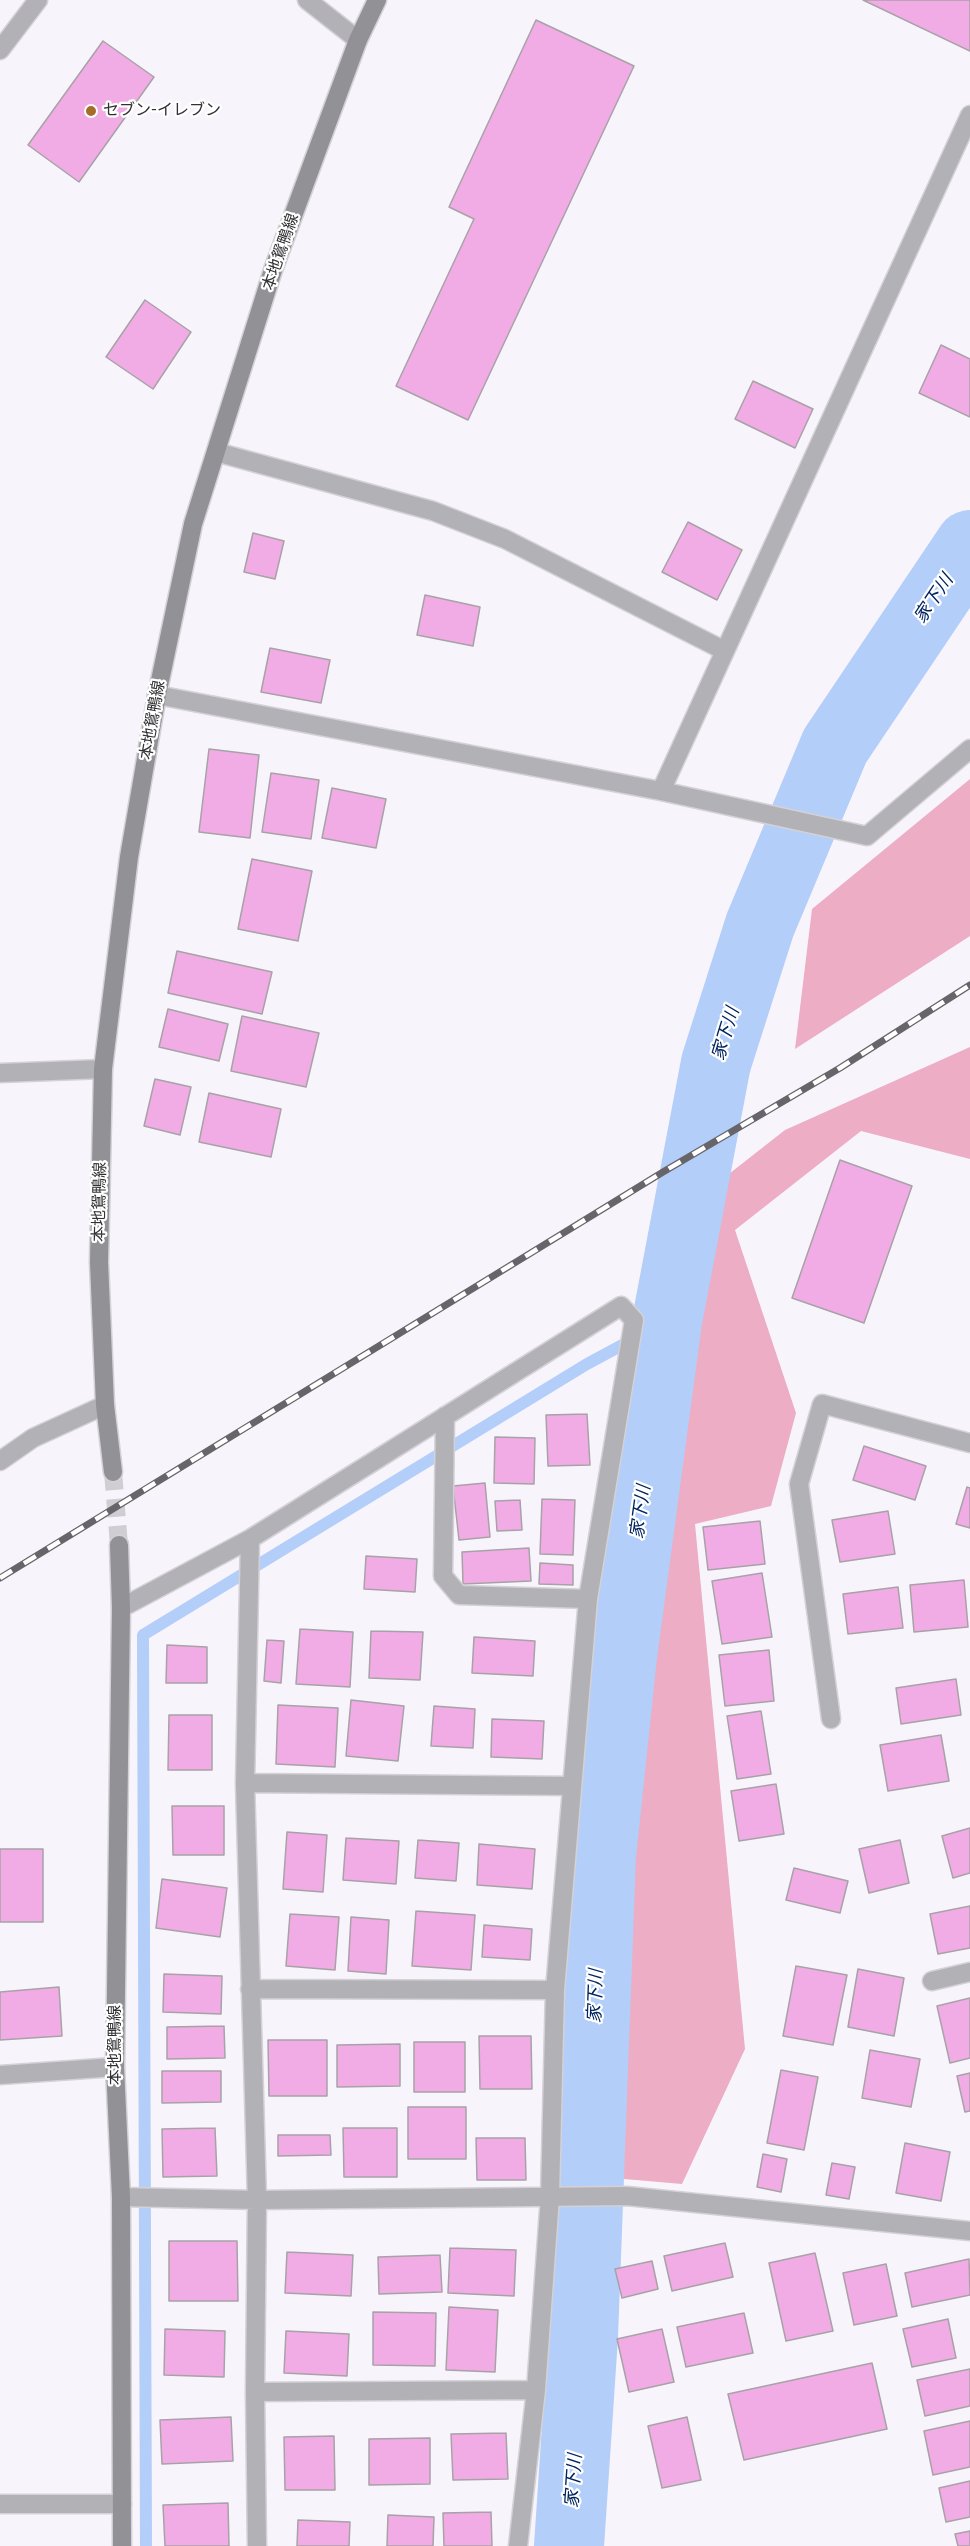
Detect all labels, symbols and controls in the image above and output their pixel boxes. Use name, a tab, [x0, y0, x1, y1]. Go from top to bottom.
place label: セブン-イレブン	[103, 101, 221, 121]
marker: セブン-イレブン	[84, 104, 98, 118]
street label: 本地鴛鴨線	[259, 211, 303, 293]
water label: 家下川	[910, 571, 958, 627]
street label: 本地鴛鴨線	[137, 679, 169, 761]
water label: 家下川	[708, 1005, 744, 1063]
street label: 本地鴛鴨線	[90, 1162, 110, 1242]
water label: 家下川	[627, 1484, 655, 1540]
water label: 家下川	[584, 1969, 608, 2023]
street label: 本地鴛鴨線	[106, 2005, 126, 2085]
water label: 家下川	[561, 2453, 587, 2509]

